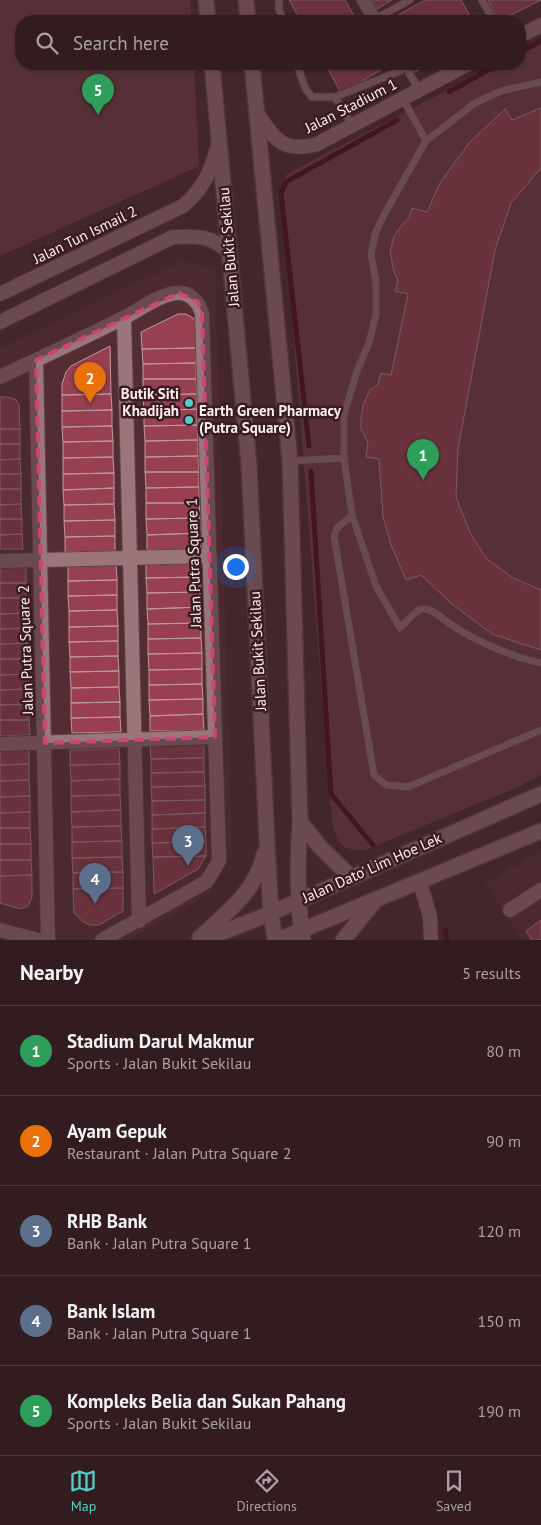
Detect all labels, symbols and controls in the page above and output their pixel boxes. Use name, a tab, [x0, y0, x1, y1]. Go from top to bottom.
search box	[15, 15, 526, 70]
icon: search	[33, 29, 61, 57]
text: Search here	[73, 31, 169, 55]
pin: 5	[82, 74, 114, 115]
street label: Jalan Stadium 1	[301, 74, 400, 137]
street label: Jalan Bukit Sekilau	[214, 187, 243, 308]
street label: Jalan Tun Ismail 2	[29, 201, 140, 268]
pin: 2	[74, 362, 106, 403]
place label: Butik Siti Khadijah	[121, 384, 179, 420]
marker: Butik Siti Khadijah	[183, 397, 195, 409]
place label: Earth Green Pharmacy (Putra Square)	[199, 401, 342, 437]
marker: Earth Green Pharmacy (Putra Square)	[183, 414, 195, 426]
pin: 1	[407, 439, 439, 480]
street label: Jalan Putra Square 1	[182, 498, 205, 629]
your location	[223, 554, 249, 580]
street label: Jalan Putra Square 2	[14, 585, 37, 716]
street label: Jalan Bukit Sekilau	[245, 591, 270, 712]
pin: 3	[172, 825, 204, 866]
street label: Jalan Dato' Lim Hoe Lek	[298, 828, 445, 907]
pin: 4	[79, 863, 111, 904]
text: Nearby	[20, 959, 83, 986]
text: 5 results	[462, 963, 521, 983]
text: Stadium Darul Makmur	[67, 1029, 254, 1053]
text: 1	[31, 1041, 41, 1061]
text: 80 m	[486, 1041, 521, 1061]
text: Sports · Jalan Bukit Sekilau	[67, 1053, 251, 1073]
text: Ayam Gepuk	[67, 1119, 167, 1143]
text: 2	[31, 1131, 41, 1151]
text: 90 m	[486, 1131, 521, 1151]
text: Restaurant · Jalan Putra Square 2	[67, 1143, 291, 1163]
text: RHB Bank	[67, 1209, 147, 1233]
text: 3	[31, 1221, 41, 1241]
text: 120 m	[478, 1221, 521, 1241]
text: Bank · Jalan Putra Square 1	[67, 1233, 252, 1253]
text: Bank Islam	[67, 1299, 155, 1323]
text: 4	[31, 1311, 41, 1331]
text: 150 m	[478, 1311, 521, 1331]
text: Bank · Jalan Putra Square 1	[67, 1323, 252, 1343]
text: Kompleks Belia dan Sukan Pahang	[67, 1389, 346, 1413]
text: 5	[31, 1401, 41, 1421]
text: 190 m	[478, 1401, 521, 1421]
text: Sports · Jalan Bukit Sekilau	[67, 1413, 251, 1433]
tab: Map	[69, 1467, 97, 1515]
tab: Directions	[236, 1467, 297, 1515]
tab: Saved	[436, 1467, 472, 1515]

